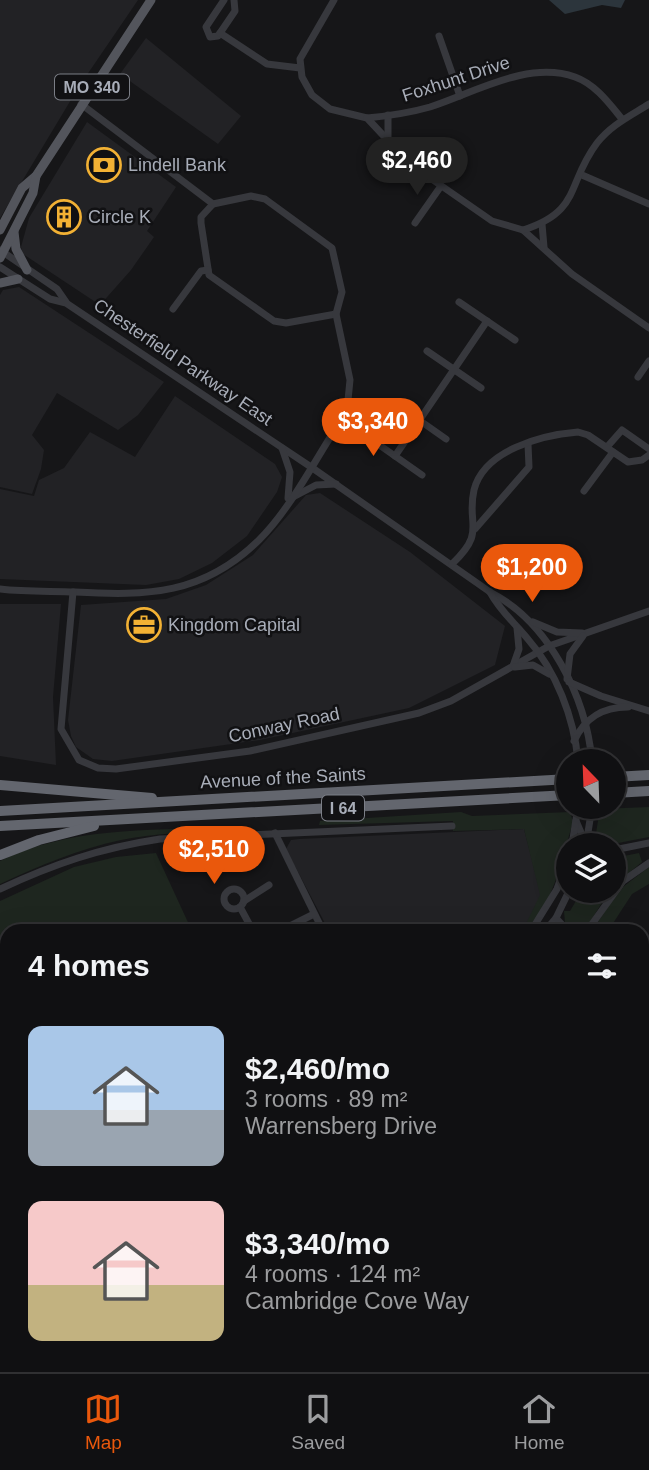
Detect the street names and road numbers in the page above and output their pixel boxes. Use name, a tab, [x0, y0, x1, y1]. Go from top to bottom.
street label: Foxhunt Drive	[400, 52, 512, 106]
road number: MO 340	[55, 74, 129, 100]
street label: Chesterfield Parkway East	[90, 295, 276, 429]
street label: Conway Road	[227, 703, 341, 747]
street label: Avenue of the Saints	[200, 764, 366, 792]
road number: I 64	[322, 796, 364, 820]

